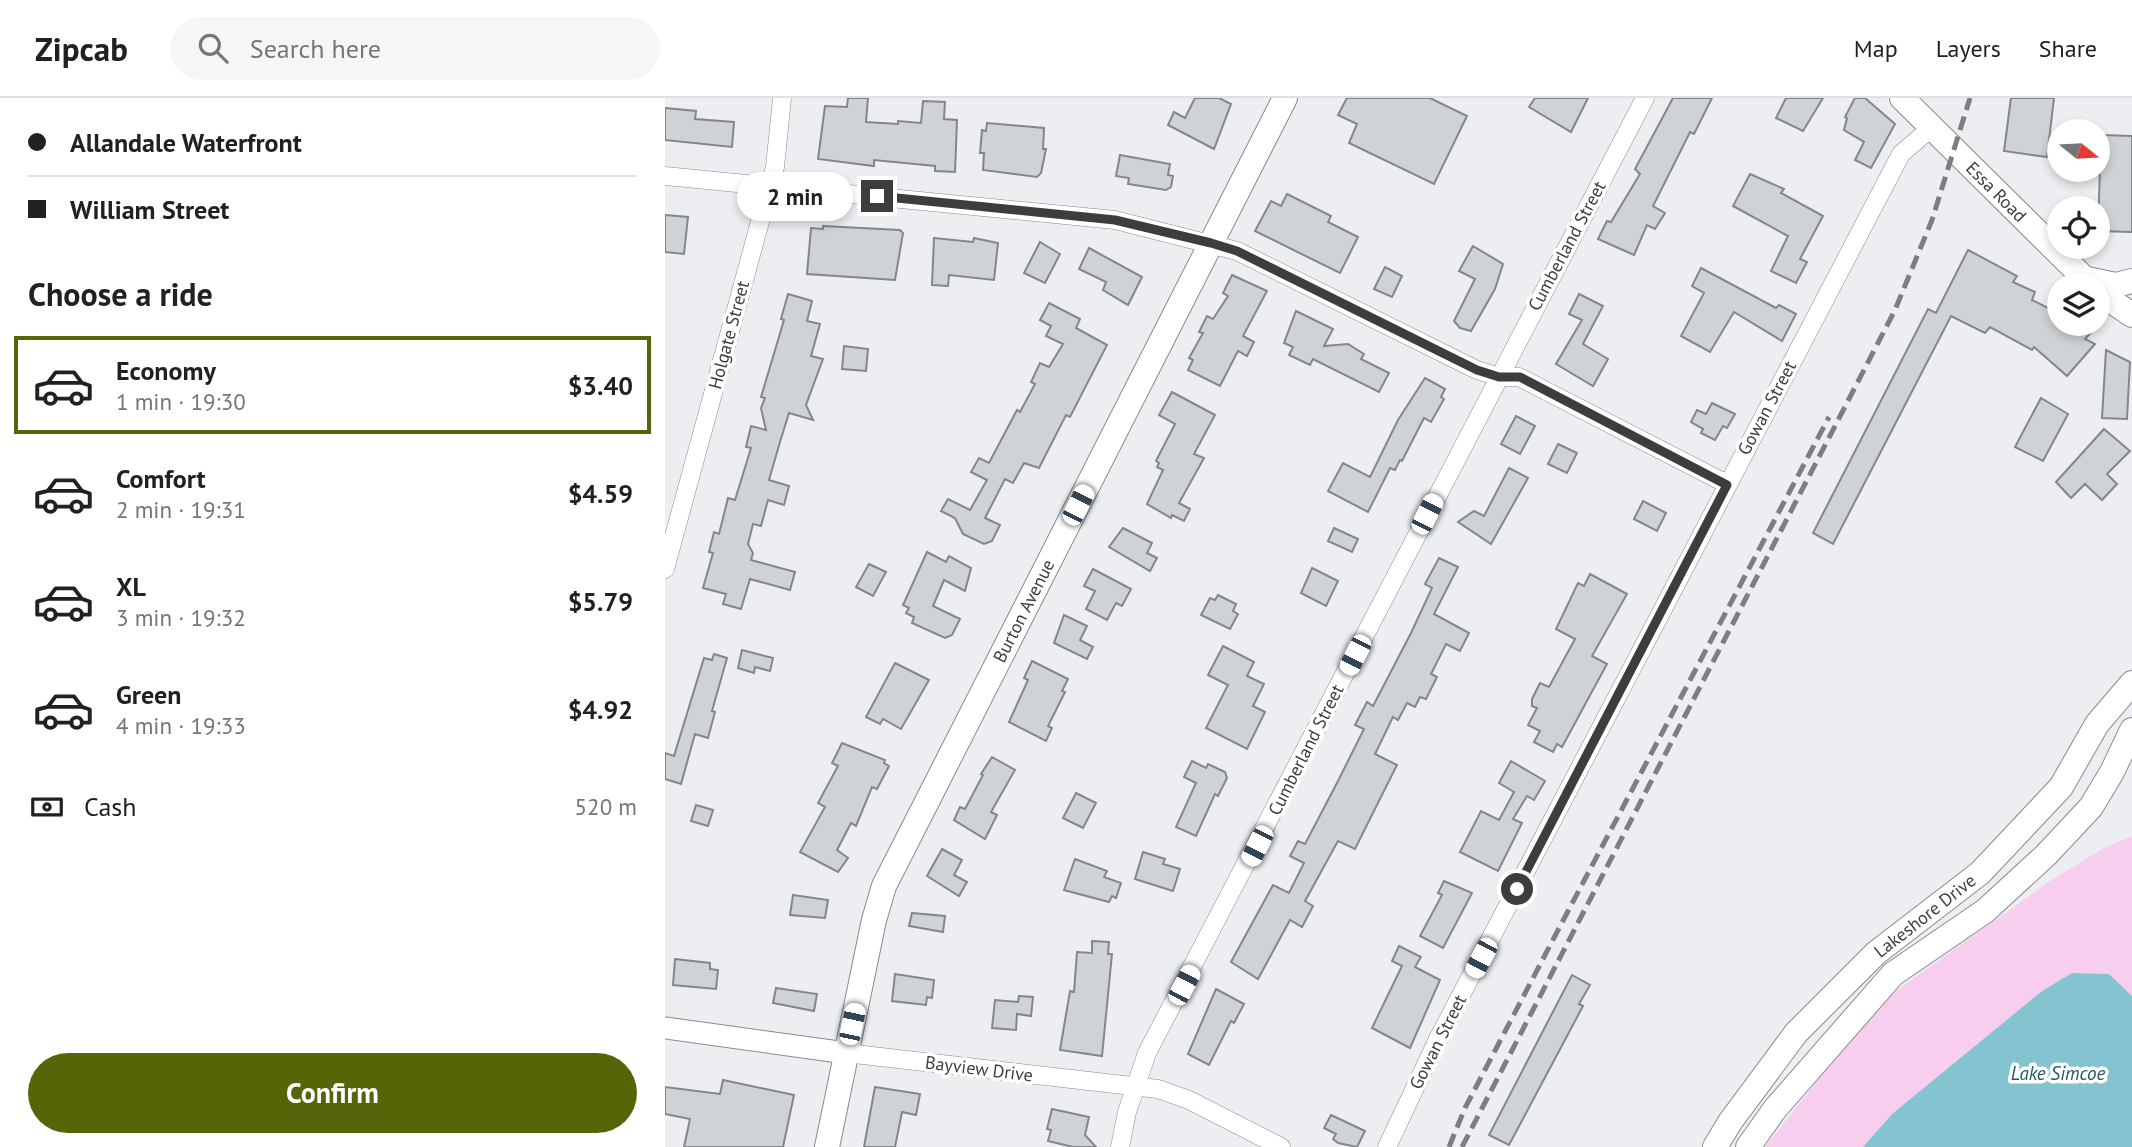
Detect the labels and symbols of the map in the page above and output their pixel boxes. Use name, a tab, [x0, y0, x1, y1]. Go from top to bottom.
north arrow	[2047, 119, 2111, 182]
street label: Essa Road	[1961, 156, 2032, 227]
callout: 2 min	[737, 172, 853, 220]
street label: Cumberland Street	[1523, 177, 1610, 315]
route end	[861, 180, 893, 212]
street label: Holgate Street	[703, 278, 754, 392]
street label: Gowan Street	[1732, 357, 1801, 459]
car	[1060, 482, 1097, 528]
car	[1409, 491, 1446, 537]
street label: Burton Avenue	[988, 555, 1059, 666]
car	[1337, 632, 1374, 678]
street label: Cumberland Street	[1263, 681, 1348, 819]
car	[1239, 823, 1276, 869]
street label: Lakeshore Drive	[1869, 869, 1980, 963]
route start	[1501, 873, 1533, 905]
car	[1462, 935, 1501, 981]
car	[1165, 962, 1204, 1008]
street label: Gowan Street	[1404, 991, 1471, 1093]
car	[838, 1001, 867, 1047]
street label: Bayview Drive	[924, 1050, 1034, 1087]
water label: Lake Simcoe	[2011, 1061, 2105, 1085]

